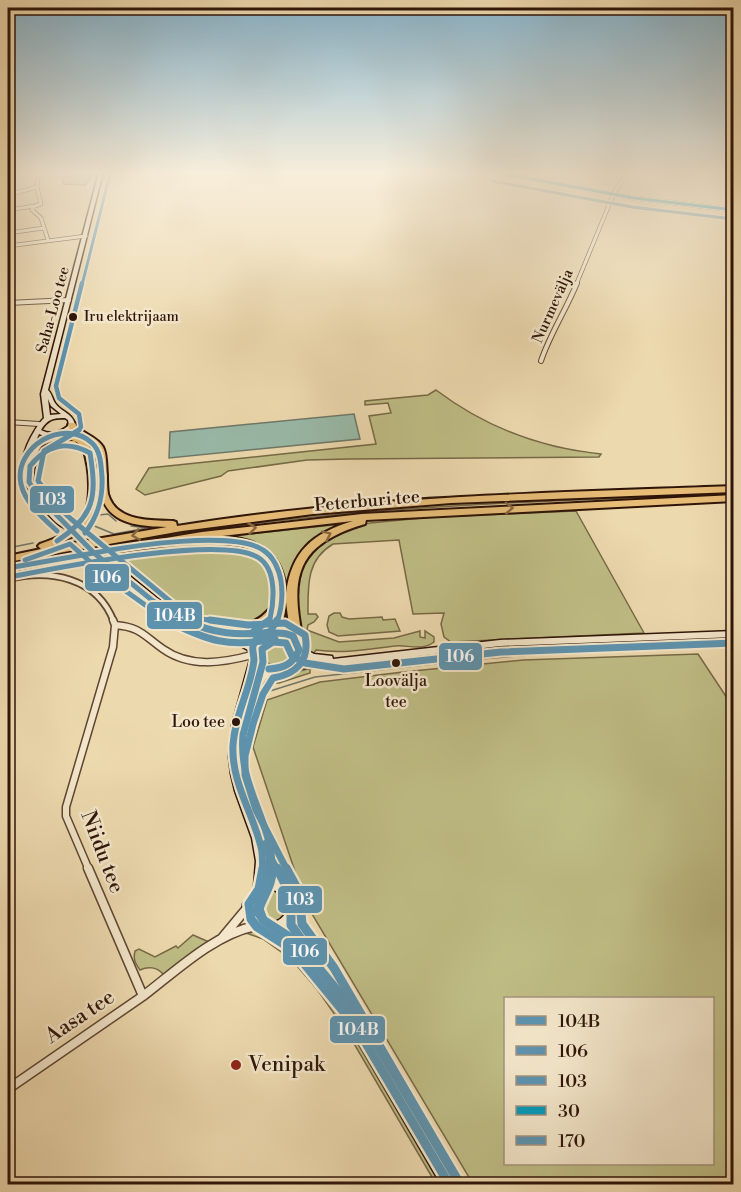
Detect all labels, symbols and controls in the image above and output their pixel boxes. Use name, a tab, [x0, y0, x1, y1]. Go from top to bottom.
street label: Saha-Loo tee	[32, 265, 74, 355]
street label: Nurmevälja	[528, 266, 578, 346]
place label: Iru elektrijaam	[84, 308, 179, 326]
marker: Iru elektrijaam	[67, 311, 79, 323]
line badge: 103	[29, 485, 75, 514]
street label: Peterburi tee	[313, 485, 421, 517]
text: 103	[38, 490, 67, 510]
one-way arrow	[505, 501, 514, 514]
one-way arrow	[248, 523, 257, 535]
one-way arrow	[132, 528, 142, 541]
one-way arrow	[321, 530, 332, 542]
line badge: 106	[84, 563, 130, 592]
text: 106	[93, 568, 121, 588]
line badge: 104B	[146, 601, 203, 630]
text: 104B	[154, 606, 196, 626]
line badge: 106	[438, 642, 483, 671]
text: 106	[446, 647, 474, 667]
marker: Loovälja tee	[390, 657, 402, 669]
place label: Loovälja tee	[365, 671, 428, 712]
place label: Loo tee	[171, 712, 225, 732]
marker: Loo tee	[230, 716, 242, 728]
street label: Niidu tee	[74, 807, 130, 897]
line badge: 103	[277, 885, 323, 914]
text: 103	[286, 890, 315, 910]
line badge: 106	[282, 937, 328, 966]
text: 106	[291, 942, 319, 962]
street label: Aasa tee	[40, 984, 120, 1050]
legend	[504, 997, 714, 1165]
text: 104B	[558, 1010, 600, 1033]
line badge: 104B	[329, 1015, 386, 1044]
text: 104B	[337, 1020, 379, 1040]
text: 106	[558, 1040, 588, 1063]
place label: Venipak	[247, 1052, 326, 1078]
marker: Venipak	[229, 1058, 243, 1072]
text: 103	[558, 1070, 587, 1093]
text: 30	[558, 1100, 580, 1123]
text: 170	[558, 1130, 585, 1153]

